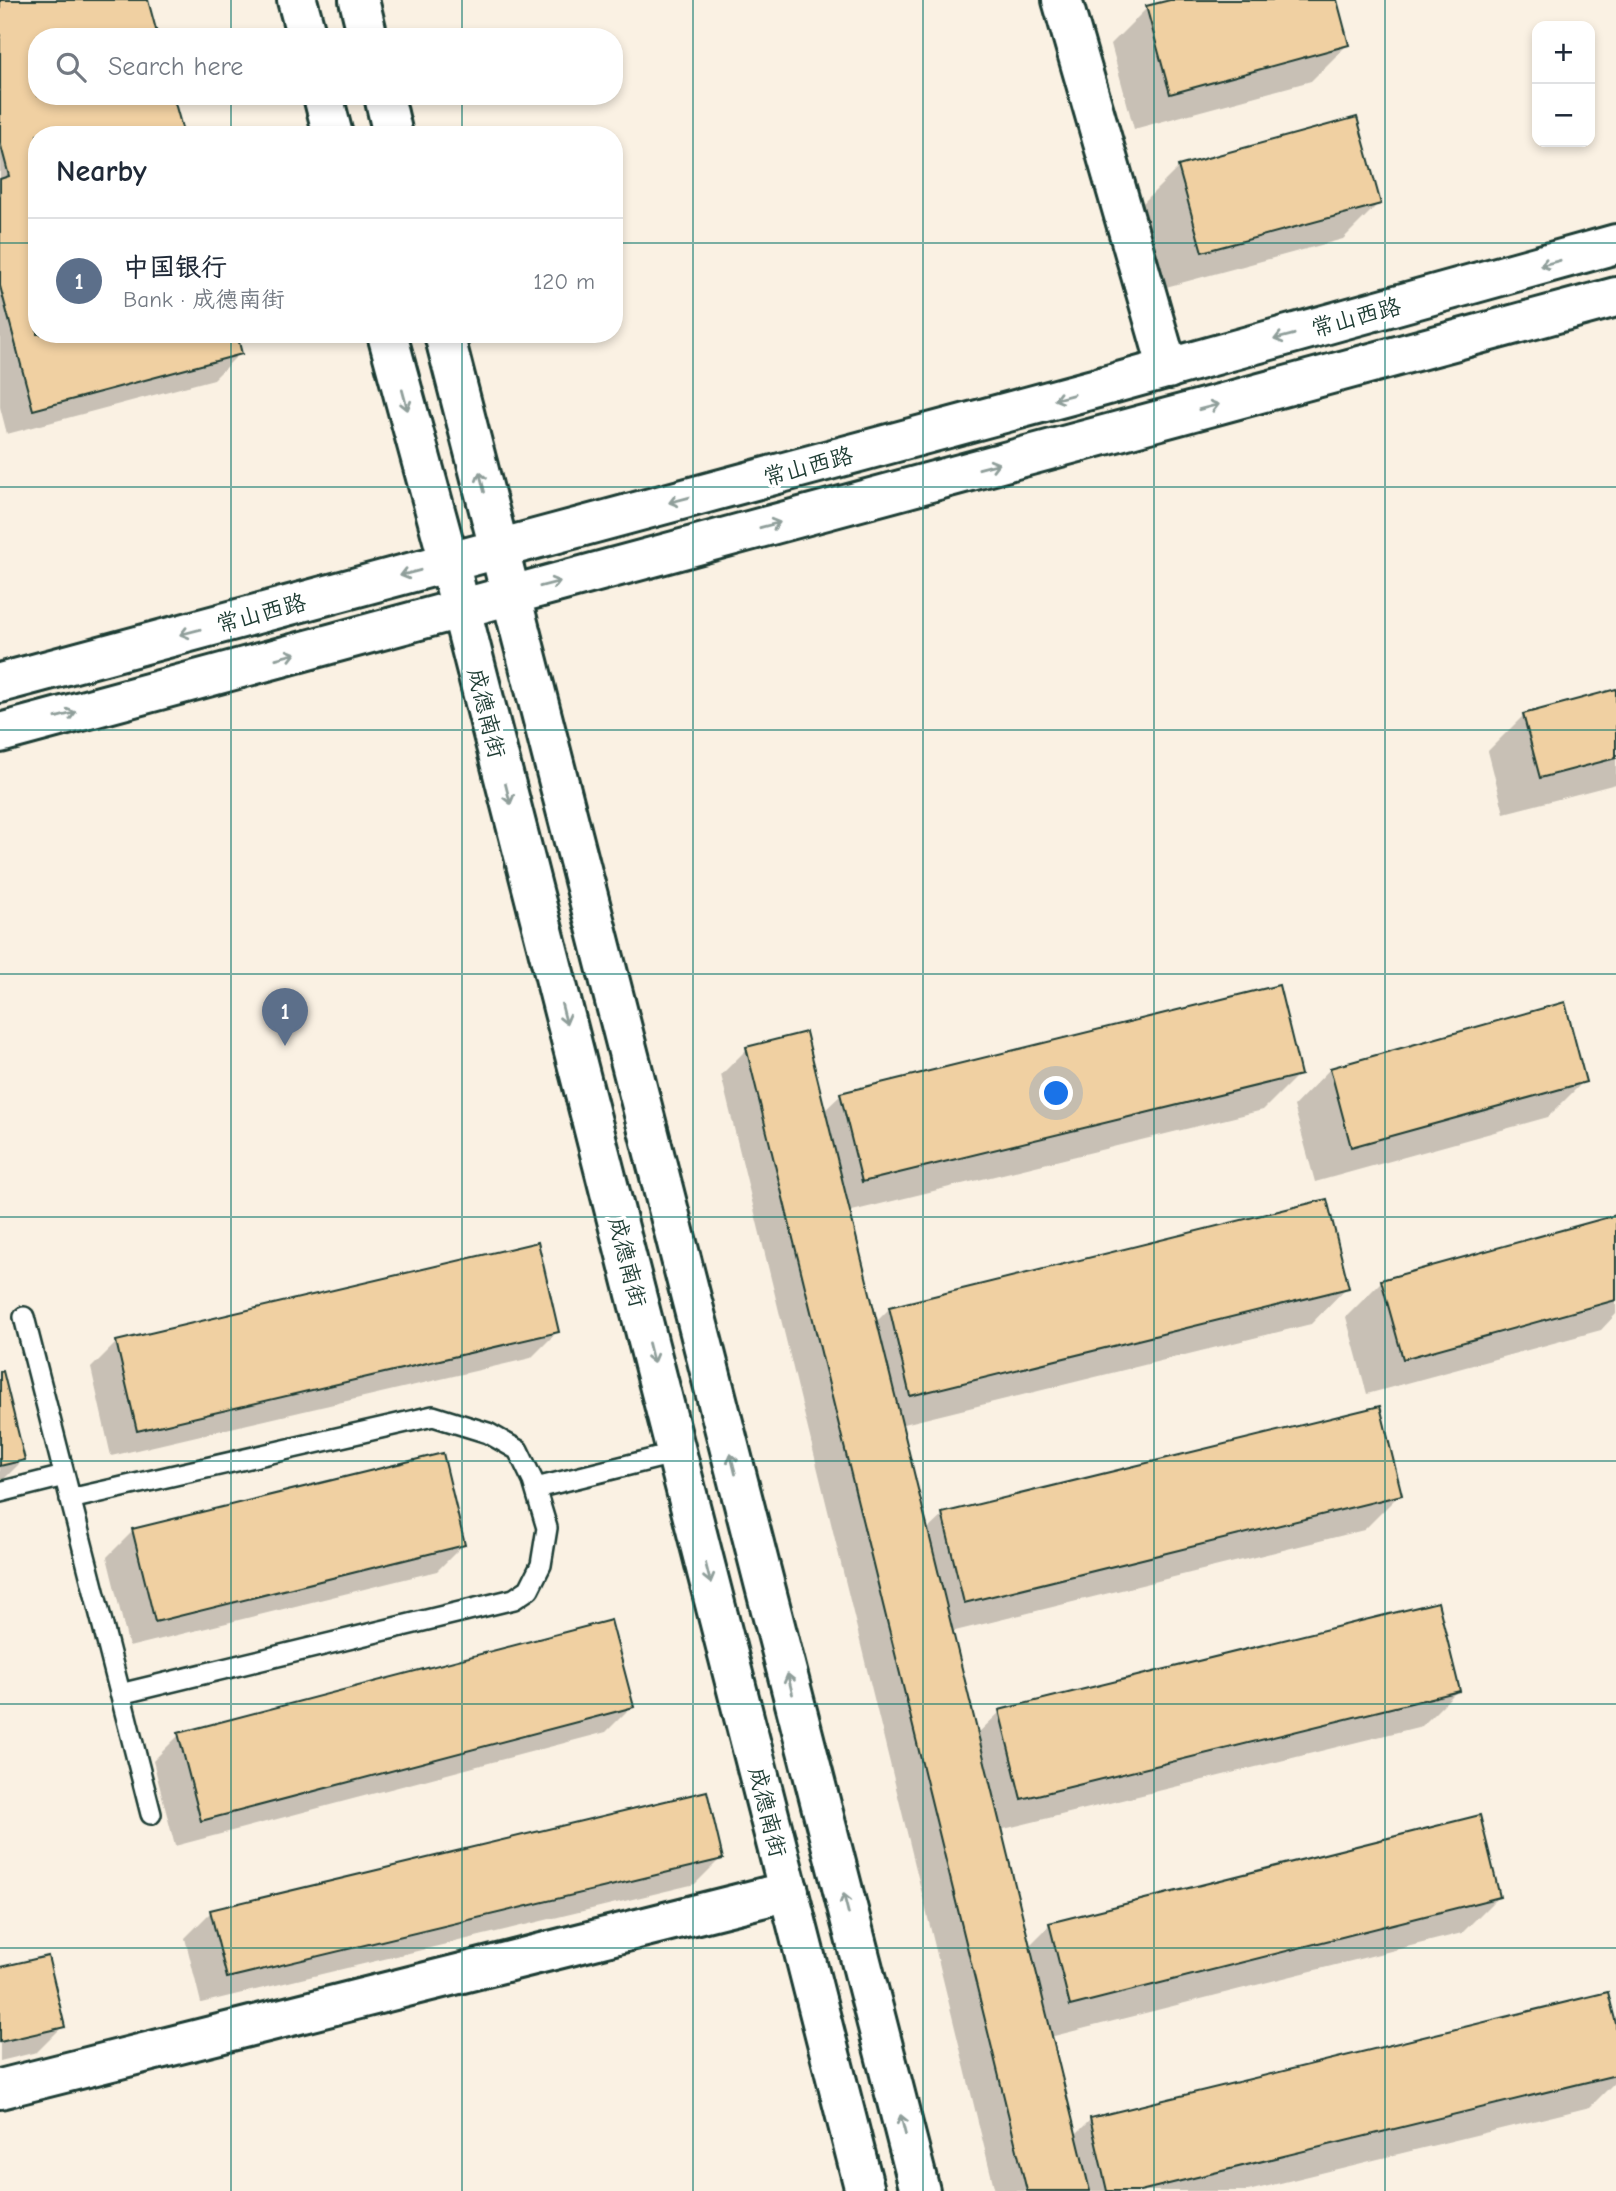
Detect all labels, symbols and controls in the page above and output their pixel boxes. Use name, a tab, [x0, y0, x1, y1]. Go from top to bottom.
map controls	[1532, 21, 1595, 147]
button: +	[1532, 21, 1595, 84]
search box	[28, 28, 623, 105]
icon: search	[52, 48, 90, 86]
text: Search here	[108, 52, 243, 82]
button: −	[1532, 84, 1595, 147]
text: Nearby	[56, 154, 147, 189]
text: 中国银行	[123, 253, 227, 283]
one-way arrow	[1539, 257, 1561, 270]
text: 1	[74, 268, 84, 295]
text: 120 m	[533, 268, 595, 295]
text: Bank · 成德南街	[123, 286, 284, 313]
street label: 常山西路	[1308, 293, 1404, 342]
one-way arrow	[1273, 331, 1295, 344]
one-way arrow	[399, 388, 412, 411]
one-way arrow	[1054, 391, 1076, 404]
one-way arrow	[1197, 400, 1220, 413]
street label: 常山西路	[760, 442, 856, 491]
one-way arrow	[978, 459, 1000, 472]
one-way arrow	[475, 472, 488, 494]
one-way arrow	[668, 494, 691, 507]
one-way arrow	[759, 518, 781, 531]
one-way arrow	[399, 567, 422, 580]
one-way arrow	[538, 577, 561, 590]
street label: 常山西路	[213, 589, 309, 638]
one-way arrow	[179, 626, 202, 639]
one-way arrow	[274, 649, 296, 662]
street label: 成德南街	[462, 665, 511, 761]
one-way arrow	[54, 708, 77, 721]
one-way arrow	[502, 782, 515, 804]
pin: 1	[262, 988, 308, 1046]
one-way arrow	[558, 1002, 571, 1025]
your location	[1039, 1076, 1073, 1110]
street label: 成德南街	[603, 1214, 652, 1310]
one-way arrow	[645, 1341, 658, 1364]
one-way arrow	[726, 1453, 739, 1476]
one-way arrow	[702, 1561, 715, 1584]
one-way arrow	[783, 1673, 796, 1696]
street label: 成德南街	[743, 1764, 792, 1860]
one-way arrow	[839, 1894, 852, 1916]
one-way arrow	[896, 2114, 909, 2137]

